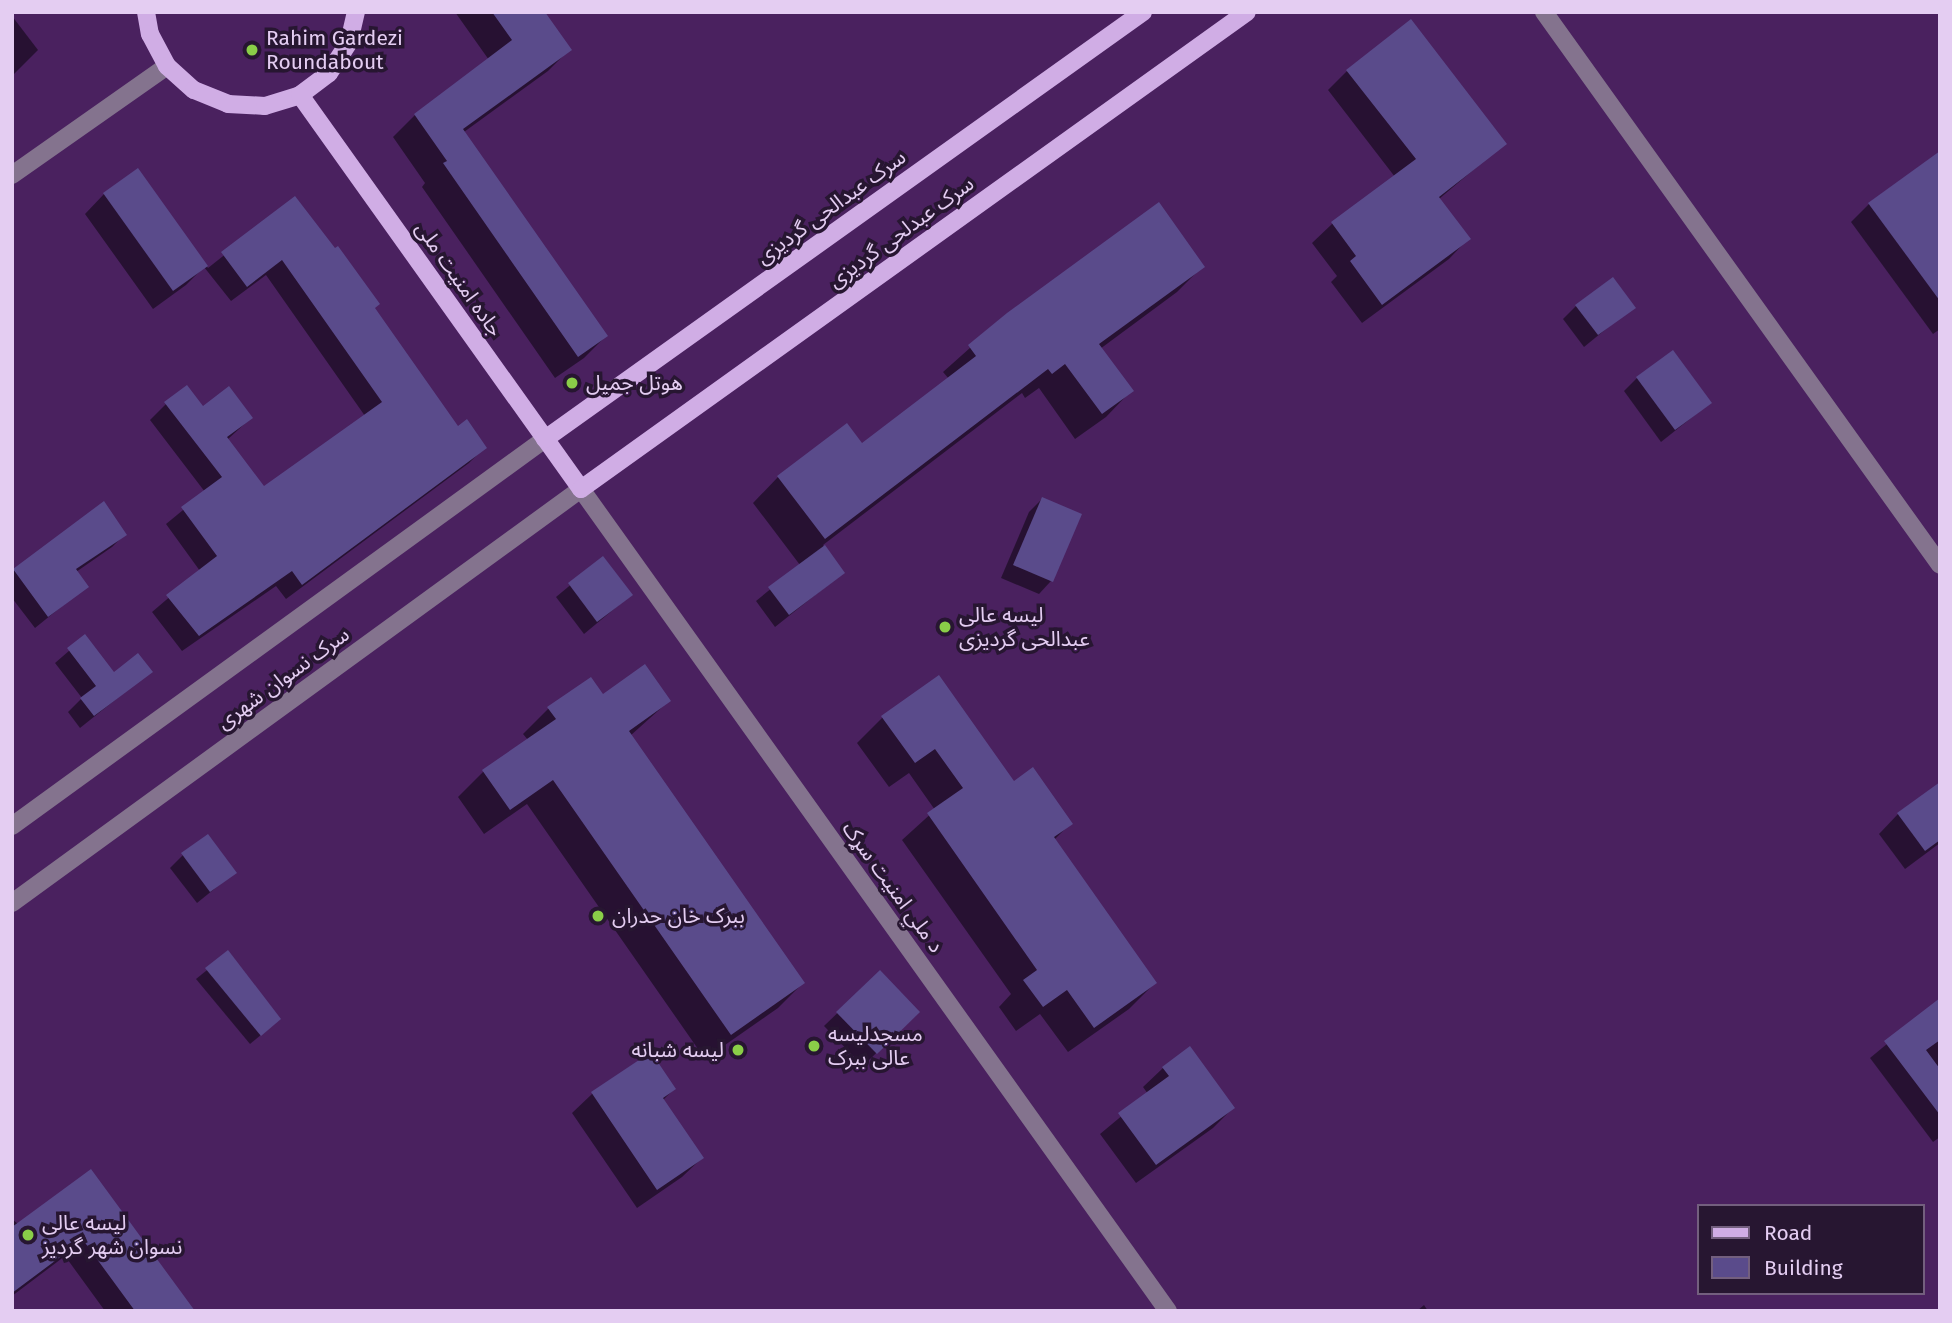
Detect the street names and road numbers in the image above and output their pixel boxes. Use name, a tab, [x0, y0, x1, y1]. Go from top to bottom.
street label: سرک عبدالحی گردیزی	[751, 144, 911, 270]
street label: سرک عبدلحی گردیزی	[823, 171, 979, 293]
street label: جاده امنیت ملی	[410, 217, 508, 341]
street label: سرک نسوان شهری	[212, 621, 354, 735]
street label: د ملي امنیت سړک	[837, 817, 949, 957]

